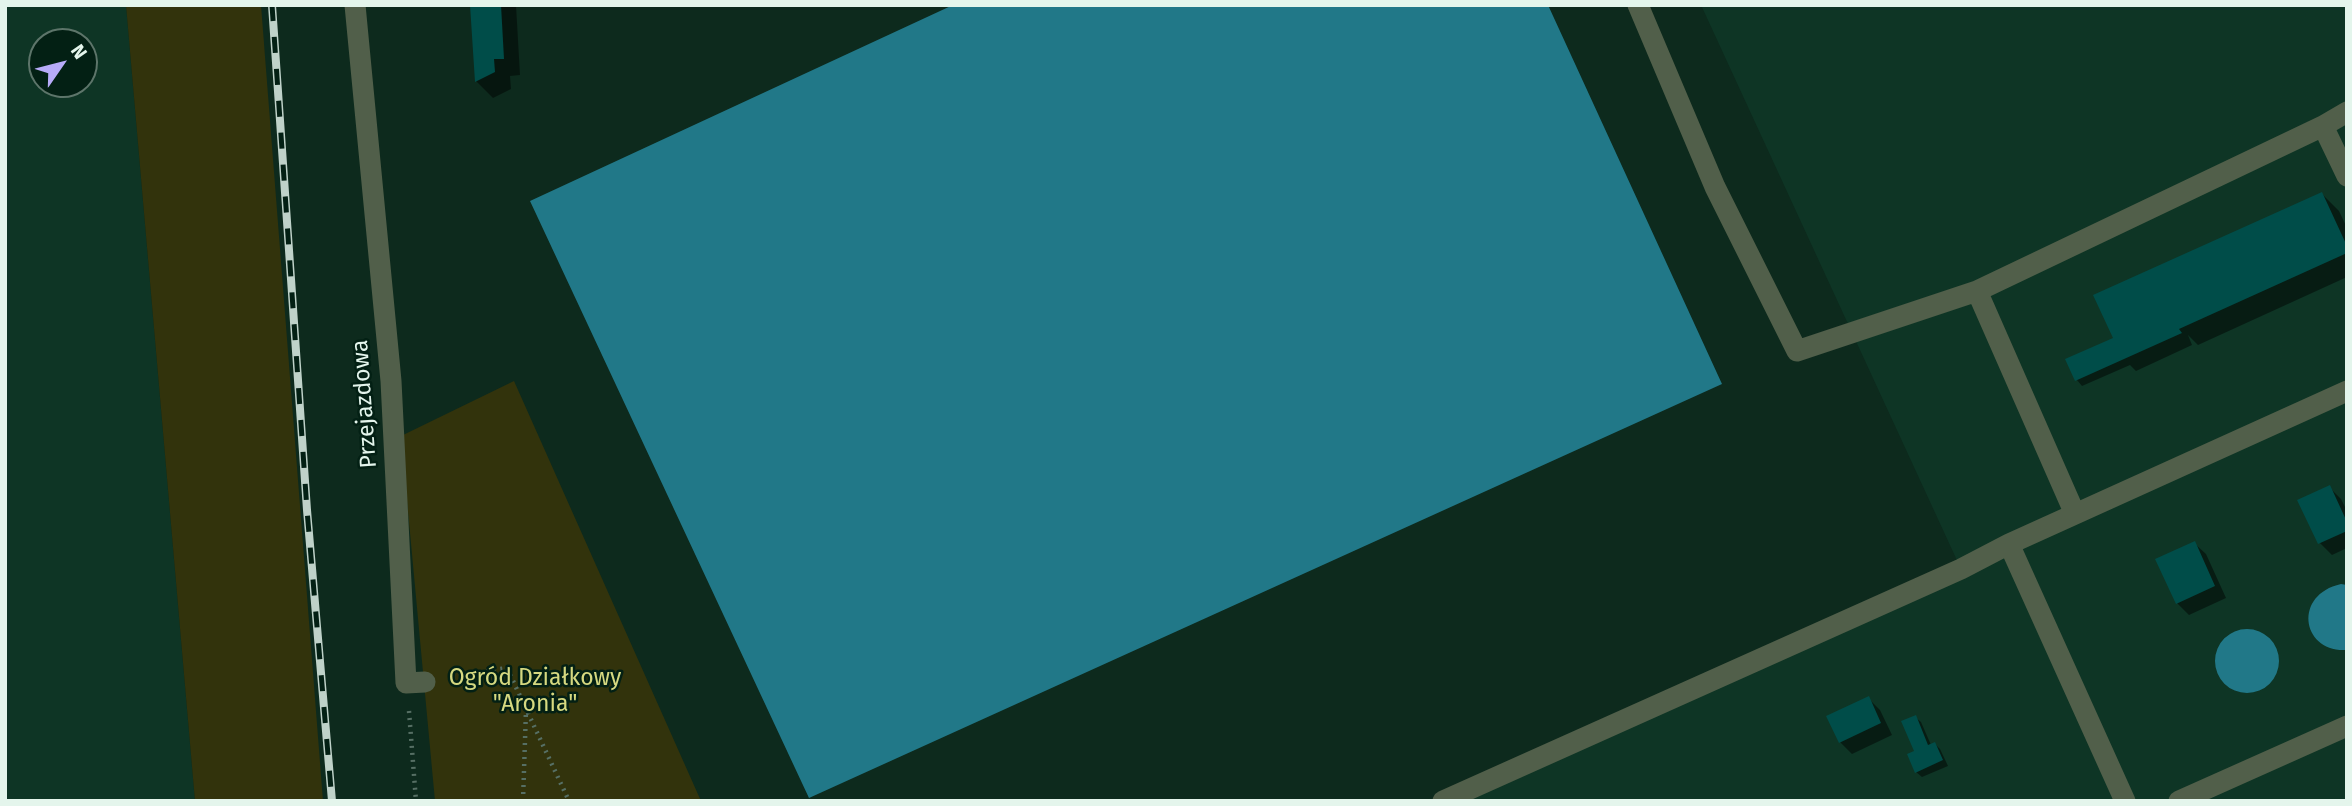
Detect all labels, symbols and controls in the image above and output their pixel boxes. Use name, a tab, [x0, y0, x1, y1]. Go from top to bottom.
north arrow	[28, 28, 98, 98]
text: N	[66, 40, 92, 64]
street label: Przejazdowa	[347, 339, 383, 469]
park label: Ogród Działkowy "Aronia"	[449, 665, 621, 719]

